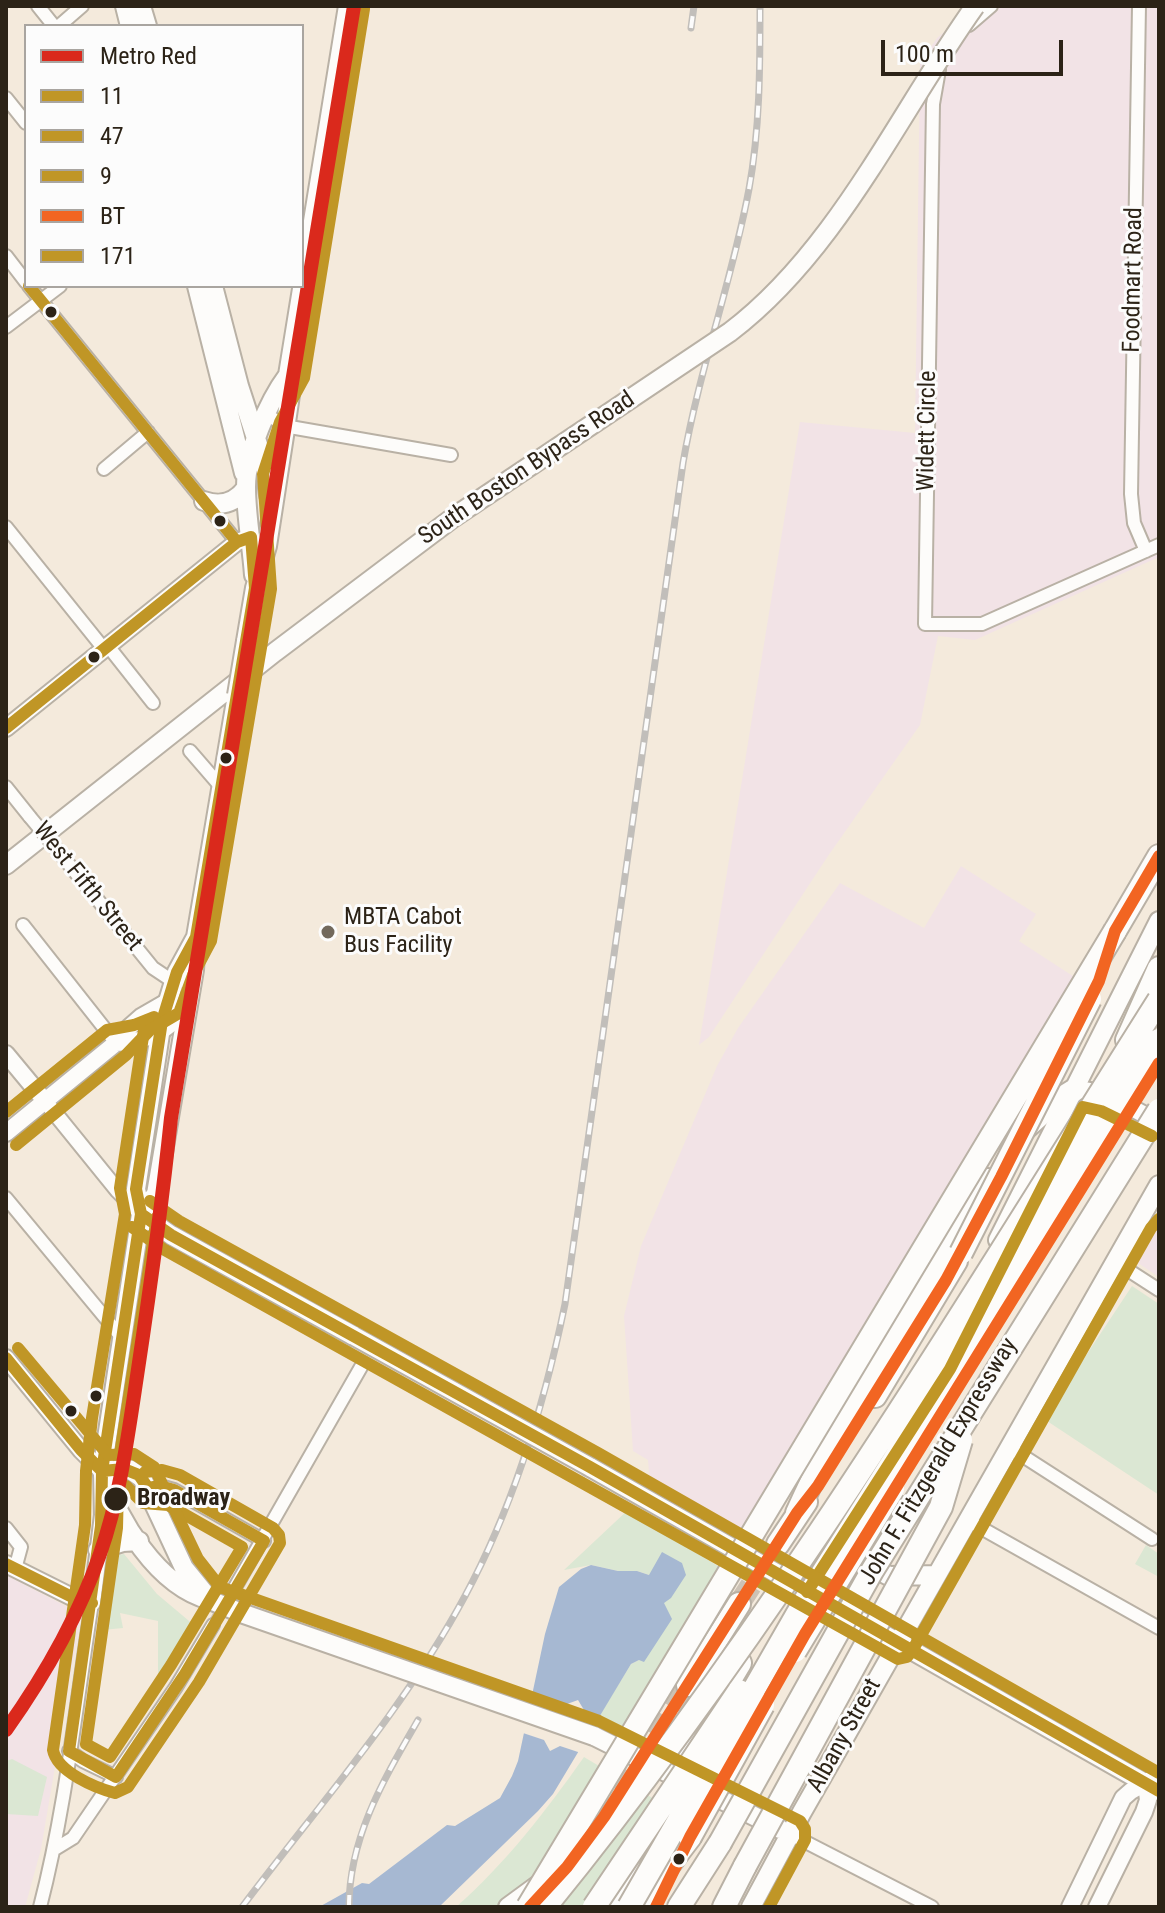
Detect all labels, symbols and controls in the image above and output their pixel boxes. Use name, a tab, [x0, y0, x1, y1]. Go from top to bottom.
legend	[24, 24, 304, 288]
scale bar	[885, 24, 1067, 74]
text: 100 m	[895, 40, 954, 68]
text: Metro Red	[100, 42, 197, 70]
text: 11	[100, 82, 124, 110]
text: 47	[100, 122, 124, 150]
text: 9	[100, 162, 112, 190]
text: BT	[100, 202, 125, 230]
street label: Foodmart Road	[1118, 207, 1150, 353]
text: 171	[100, 242, 136, 270]
unlabelled marker	[43, 304, 59, 320]
street label: Widett Circle	[913, 370, 943, 492]
street label: South Boston Bypass Road	[413, 386, 641, 552]
unlabelled marker	[212, 513, 228, 529]
unlabelled marker	[86, 649, 102, 665]
unlabelled marker	[218, 750, 234, 766]
street label: West Fifth Street	[26, 817, 148, 957]
place label: MBTA Cabot Bus Facility	[344, 904, 462, 960]
marker: MBTA Cabot Bus Facility	[319, 923, 337, 941]
street label: John F. Fitzgerald Expressway	[854, 1333, 1024, 1591]
unlabelled marker	[88, 1388, 104, 1404]
unlabelled marker	[63, 1403, 79, 1419]
marker: Broadway	[102, 1485, 130, 1513]
place label: Broadway	[137, 1485, 230, 1513]
street label: Albany Street	[802, 1674, 888, 1798]
unlabelled marker	[671, 1851, 687, 1867]

